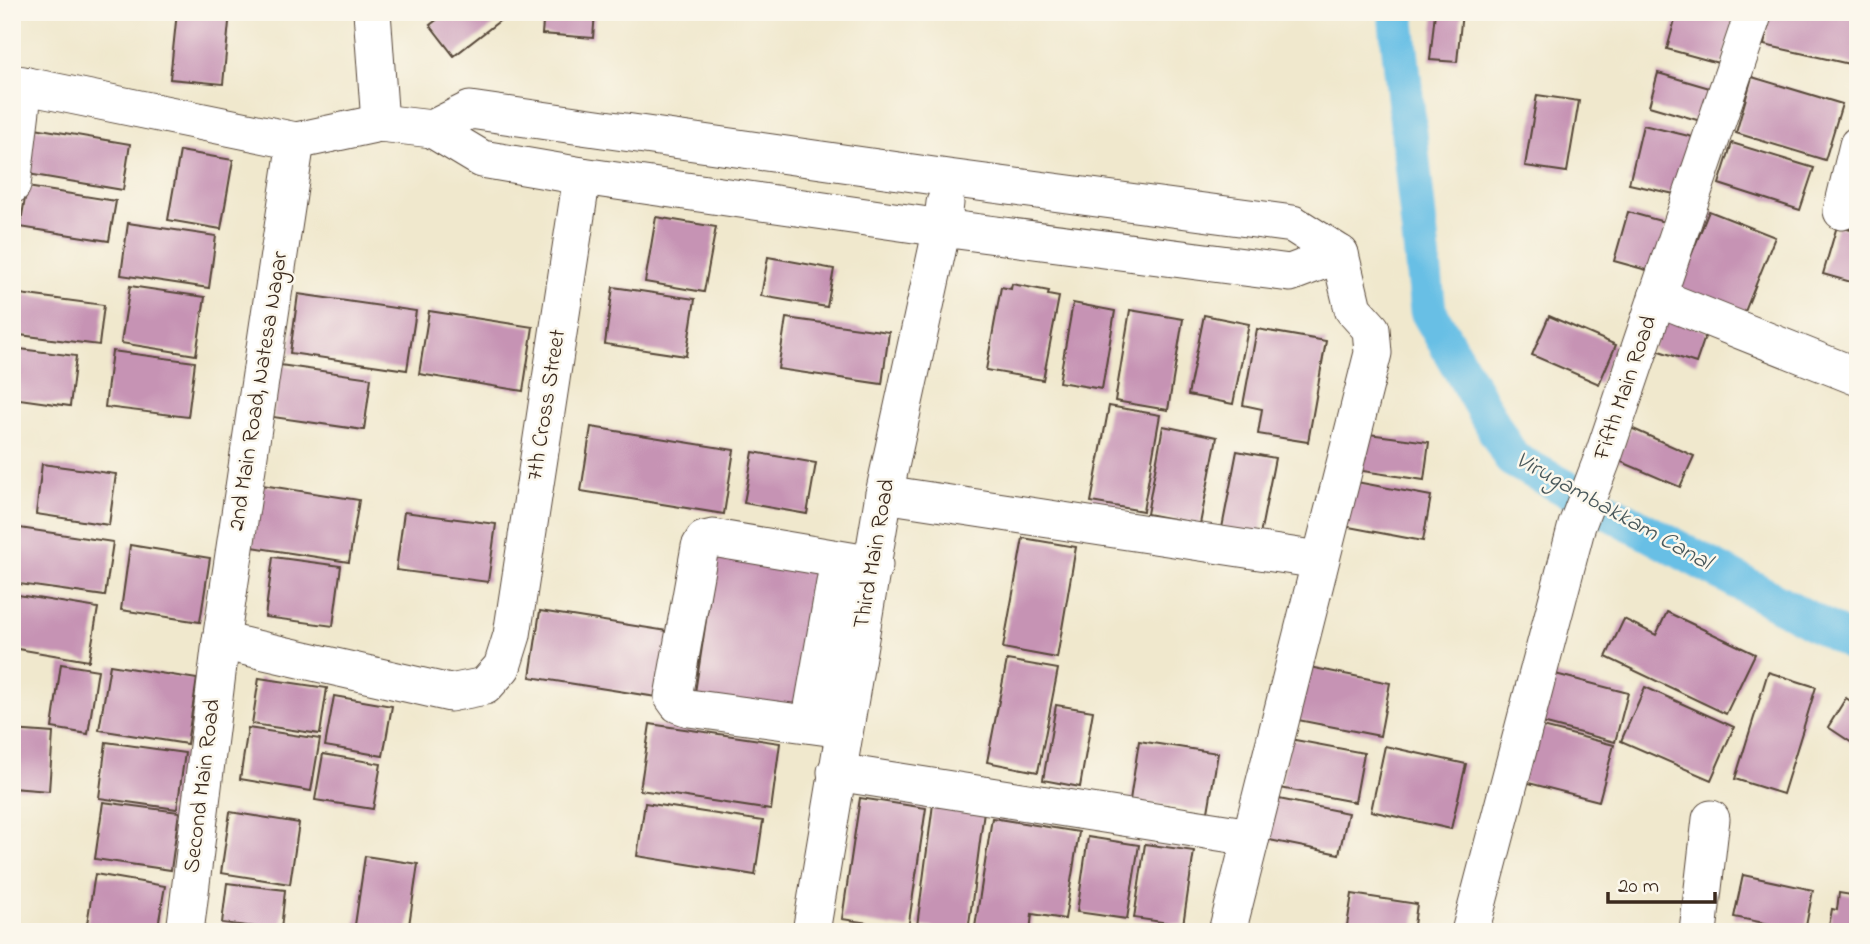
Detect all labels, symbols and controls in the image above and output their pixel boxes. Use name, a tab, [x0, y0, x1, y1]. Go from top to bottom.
street label: 2nd Main Road, Natesa Nagar	[221, 248, 299, 533]
street label: Fifth Main Road	[1586, 311, 1666, 466]
street label: 7th Cross Street	[519, 327, 575, 483]
water label: Virugambakkam Canal	[1509, 443, 1720, 582]
street label: Third Main Road	[846, 476, 904, 632]
street label: Second Main Road	[176, 697, 230, 875]
scale bar	[1608, 860, 1714, 904]
text: 20 m	[1618, 872, 1659, 902]

